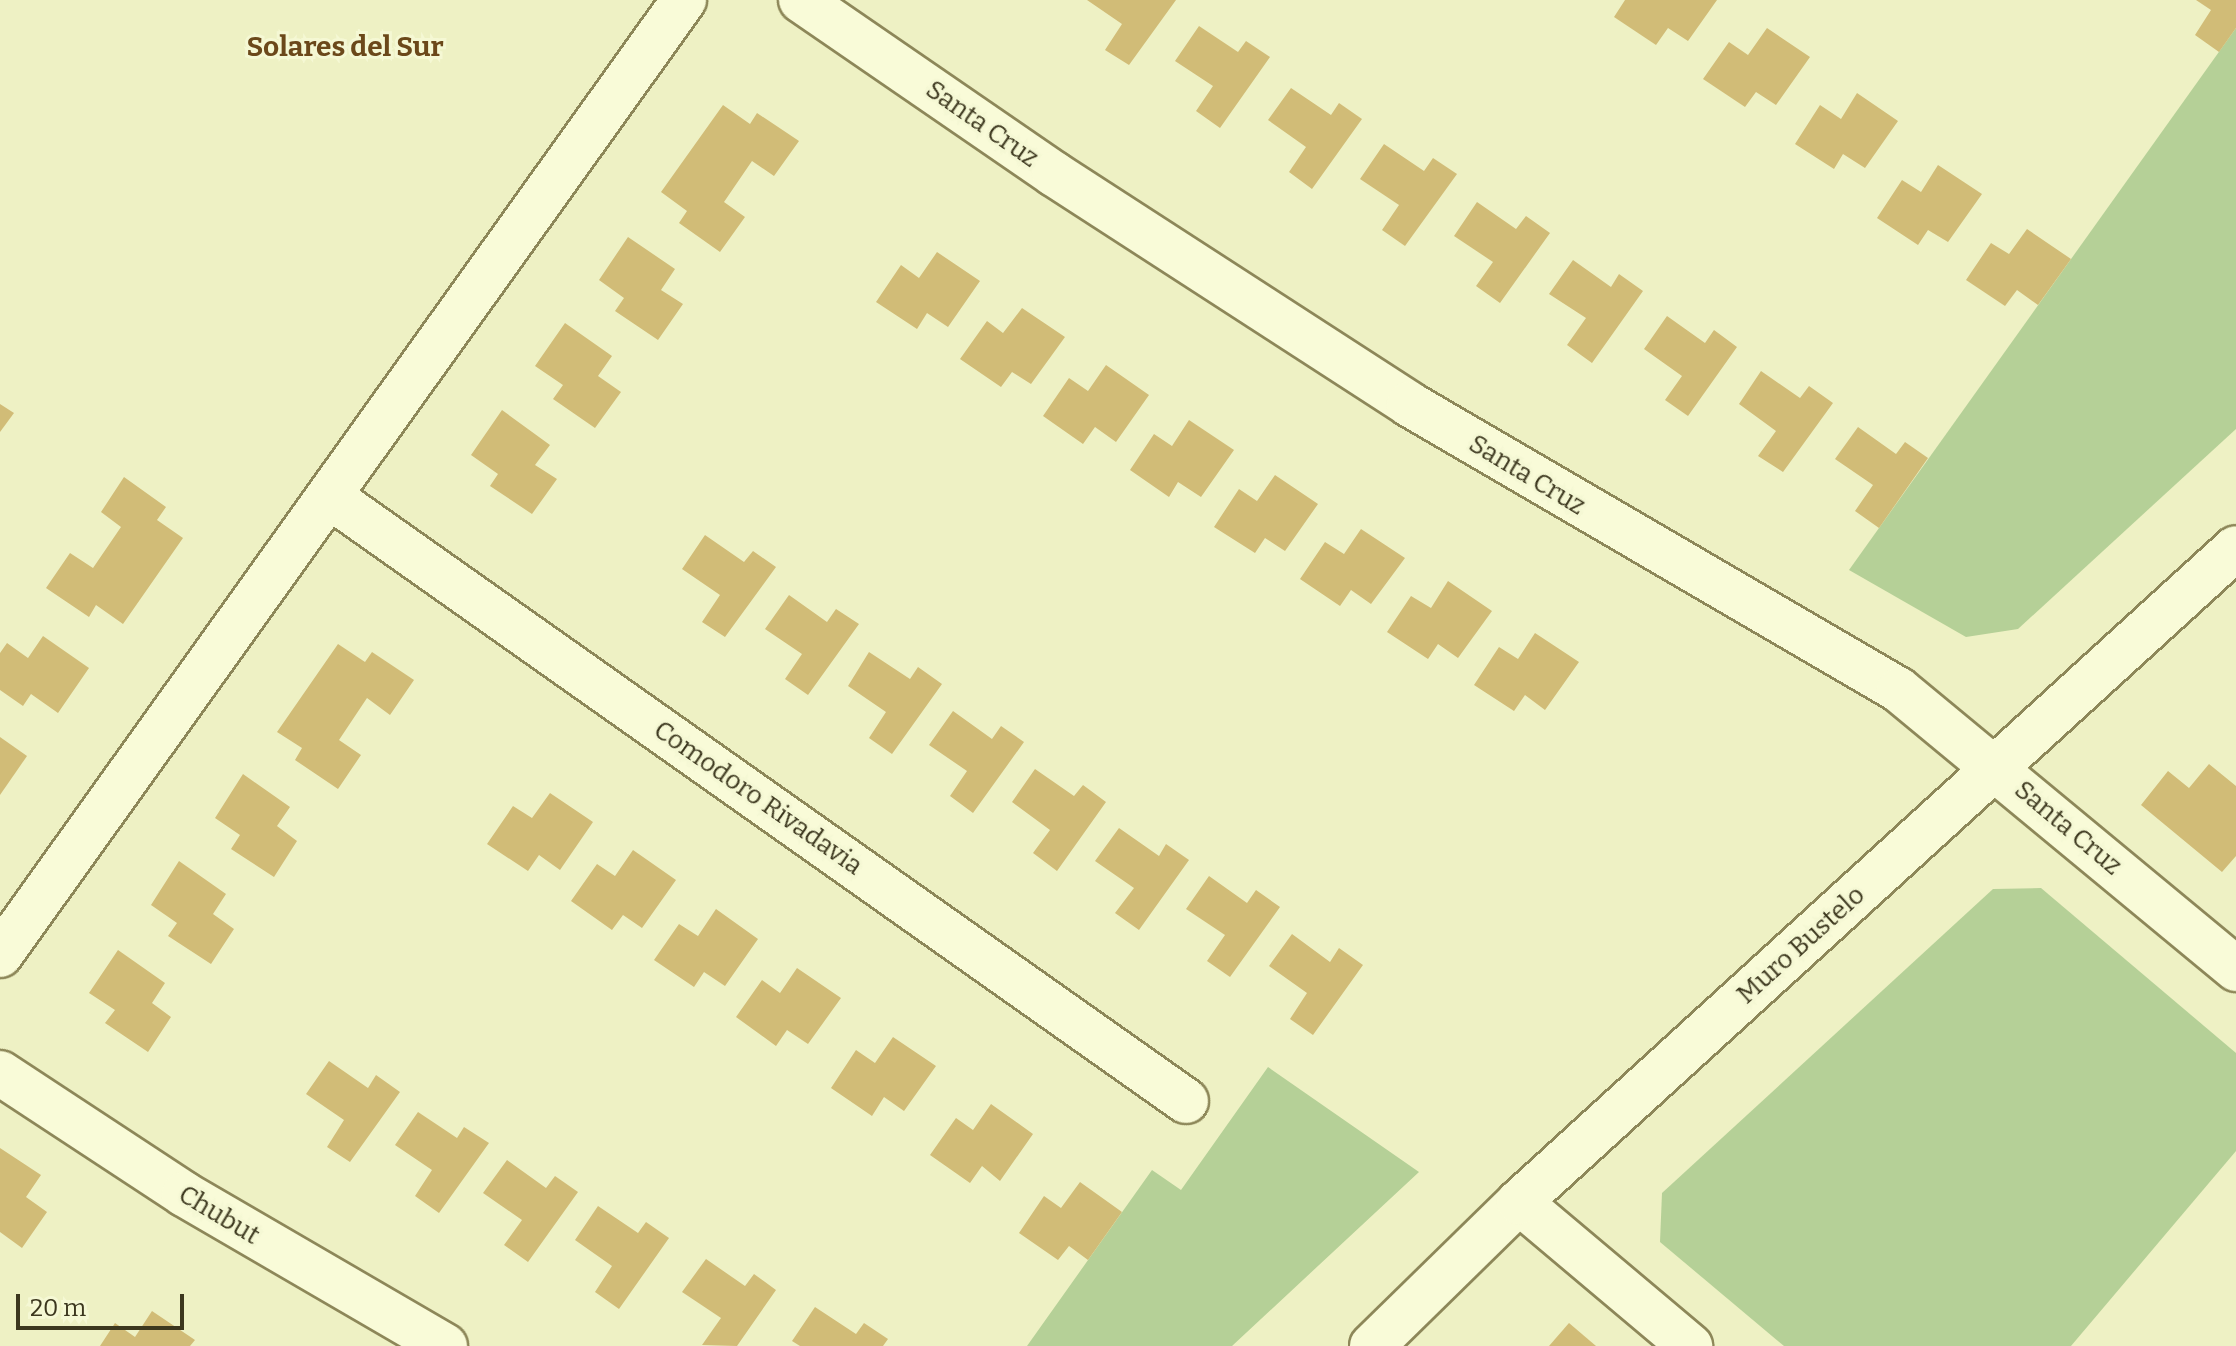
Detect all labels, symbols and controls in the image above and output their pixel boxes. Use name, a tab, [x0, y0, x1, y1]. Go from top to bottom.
district label: Solares del Sur	[246, 30, 444, 64]
street label: Santa Cruz	[920, 74, 1044, 174]
street label: Santa Cruz	[1463, 428, 1591, 522]
street label: Comodoro Rivadavia	[648, 714, 868, 882]
street label: Santa Cruz	[2008, 774, 2128, 882]
street label: Muro Bustelo	[1731, 880, 1871, 1010]
street label: Chubut	[173, 1179, 265, 1251]
scale bar	[20, 1278, 188, 1328]
text: 20 m	[30, 1294, 86, 1322]

